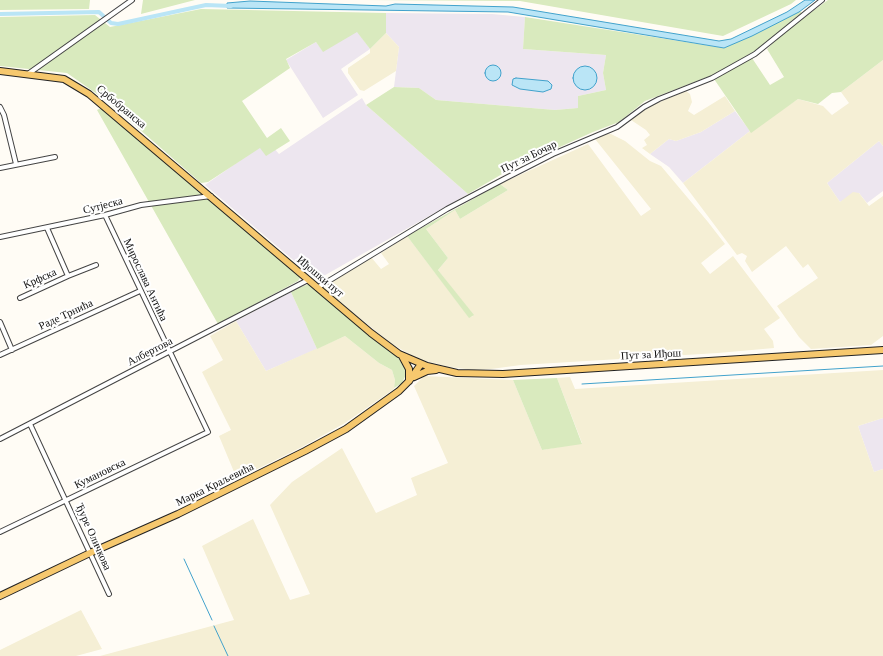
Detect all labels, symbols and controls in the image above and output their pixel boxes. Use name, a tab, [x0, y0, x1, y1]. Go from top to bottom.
street label: Србобранска	[93, 82, 149, 132]
street label: Пут за Бочар	[499, 138, 559, 176]
street label: Сутјеска	[82, 195, 124, 217]
street label: Мирослава Антића	[120, 237, 170, 323]
street label: Иђошки пут	[294, 253, 346, 301]
street label: Крфска	[21, 266, 59, 292]
street label: Раде Трнића	[37, 297, 95, 333]
street label: Албертова	[125, 335, 175, 369]
street label: Пут за Иђош	[621, 347, 681, 363]
street label: Кумановска	[72, 456, 128, 492]
street label: Марка Краљевића	[174, 460, 256, 510]
street label: Ђуре Оличкова	[72, 501, 114, 573]

